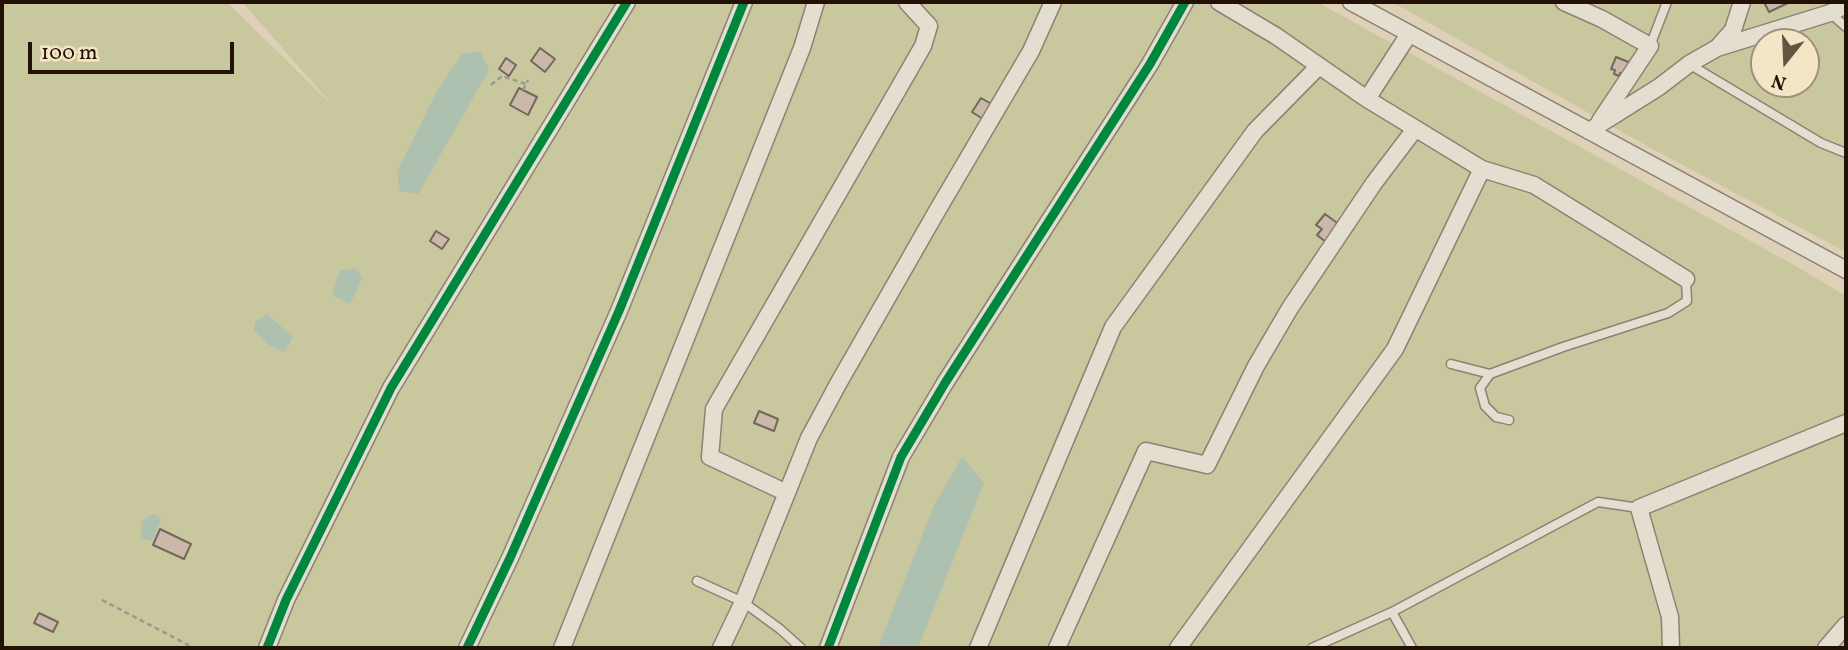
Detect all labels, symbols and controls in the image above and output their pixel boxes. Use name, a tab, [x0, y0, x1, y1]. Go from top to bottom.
scale bar	[32, 28, 238, 72]
north arrow	[1750, 28, 1820, 98]
text: 100 m	[41, 39, 98, 68]
text: N	[1769, 67, 1790, 96]

